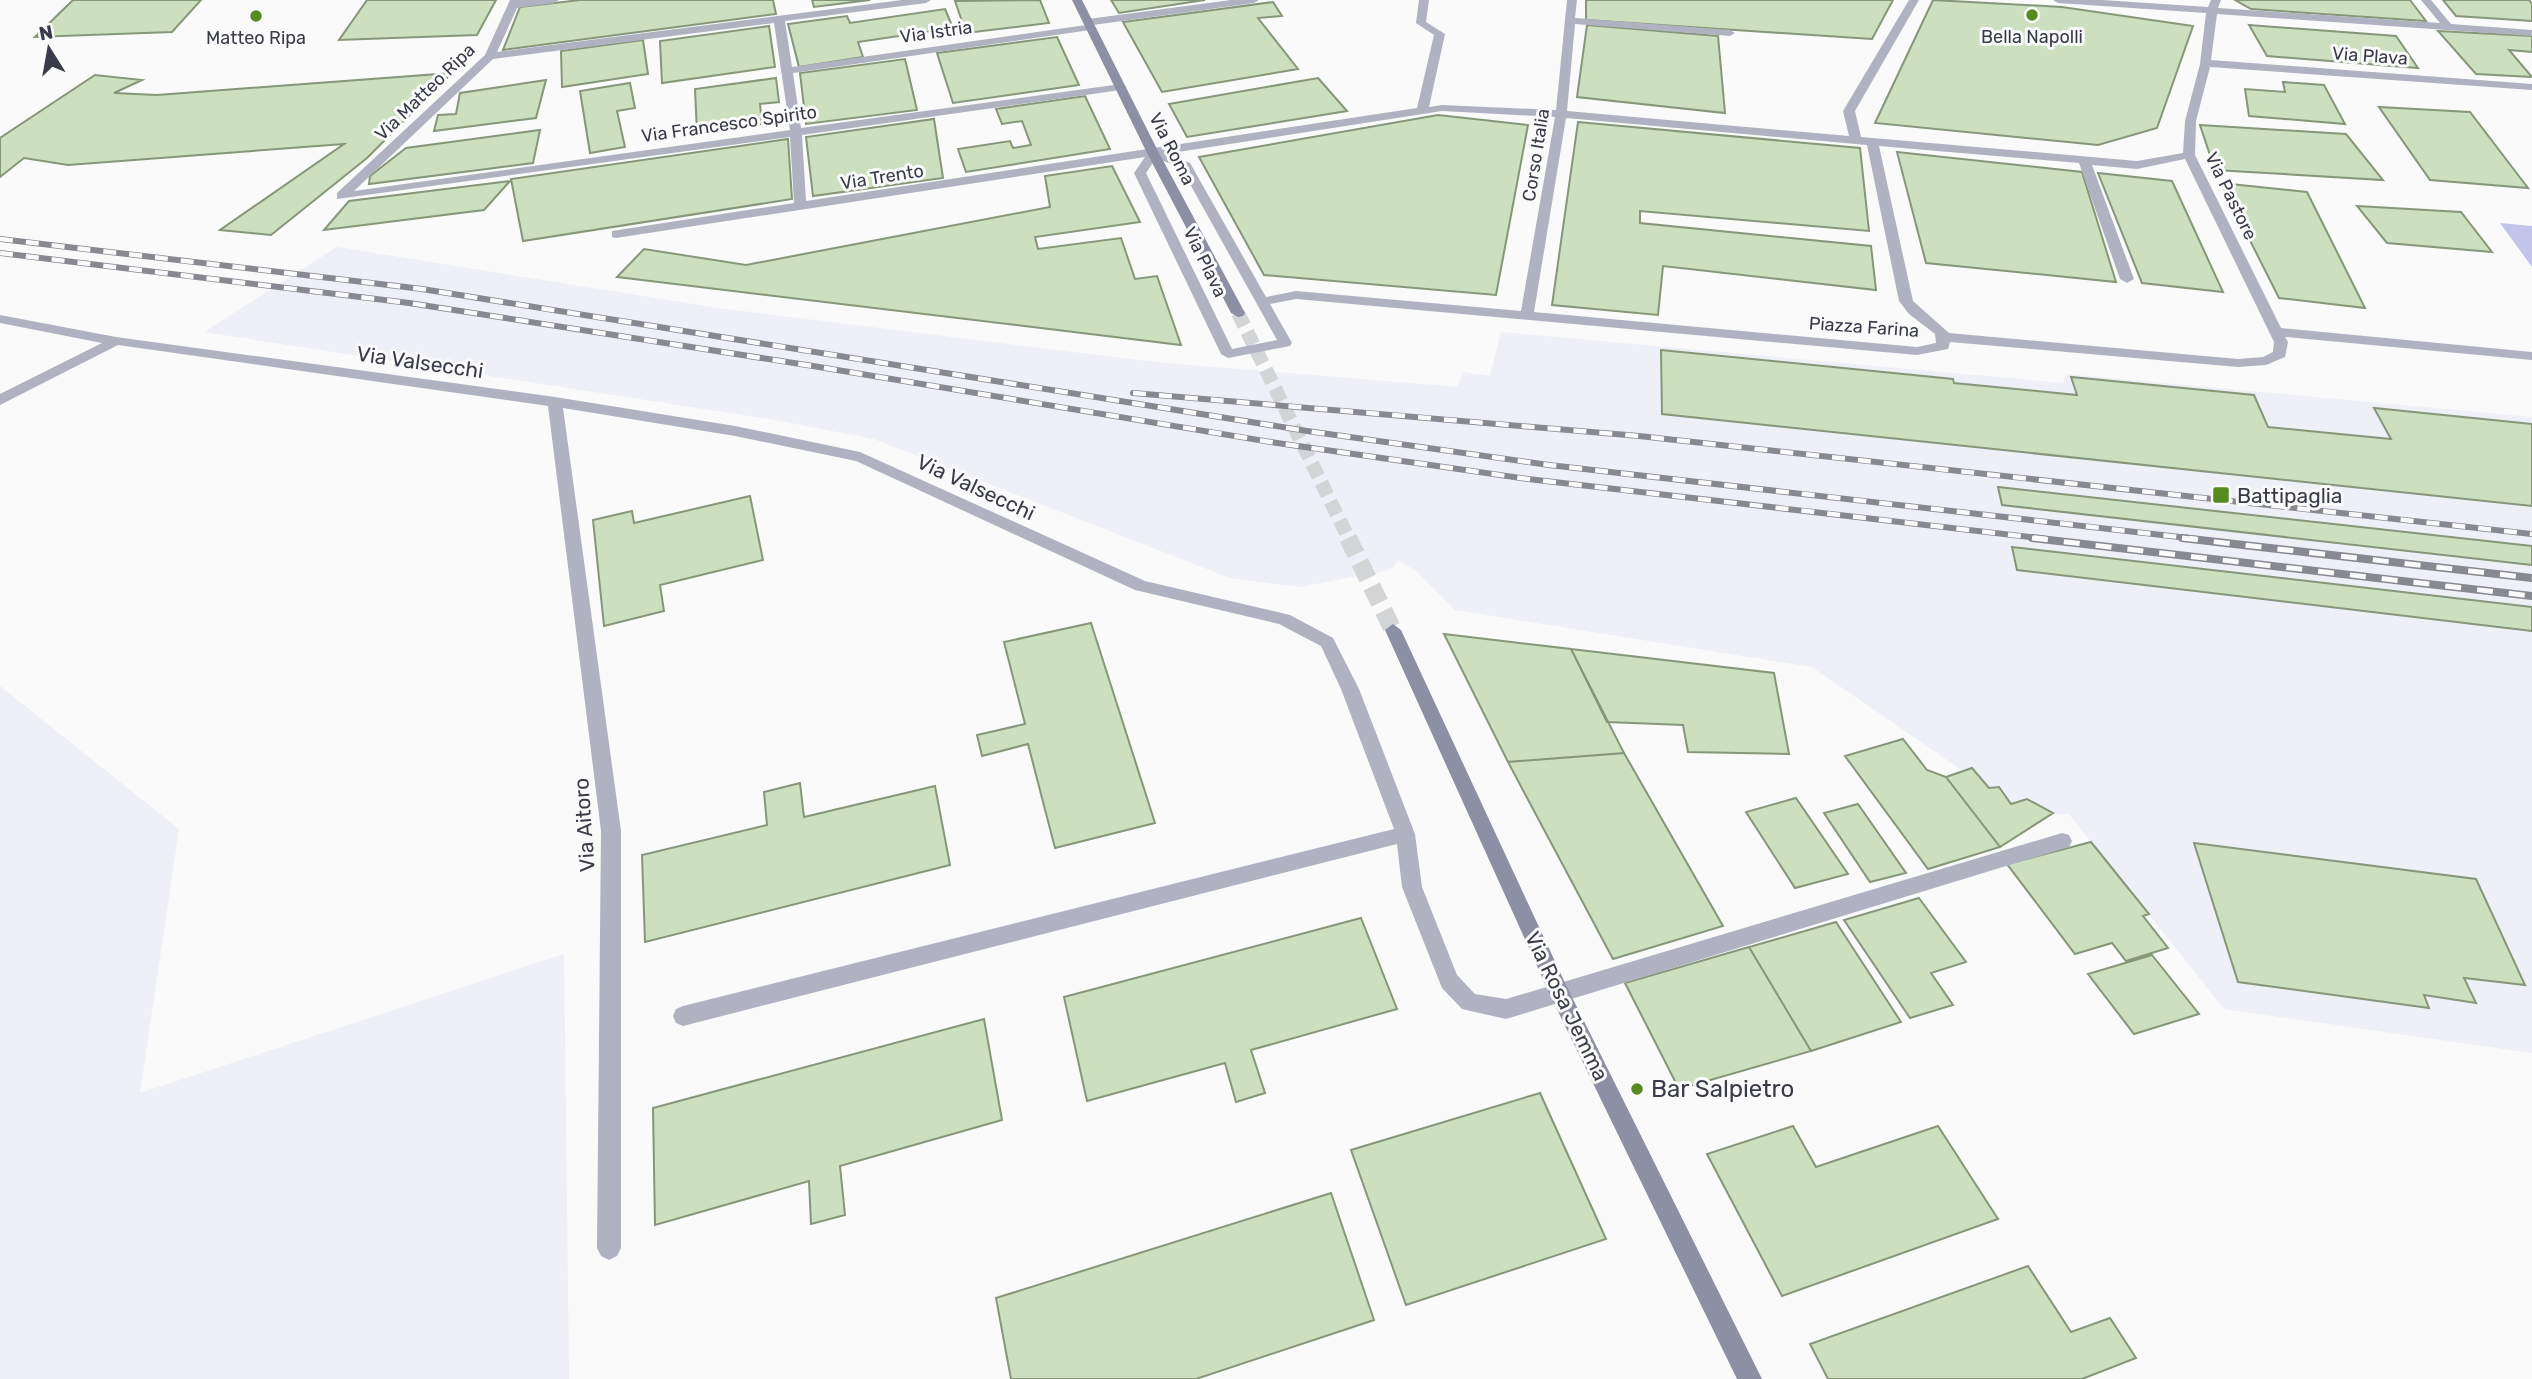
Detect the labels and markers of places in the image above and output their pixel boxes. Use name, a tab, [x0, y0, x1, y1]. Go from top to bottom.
marker: Bella Napolli	[2024, 7, 2040, 23]
marker: Matteo Ripa	[248, 8, 264, 24]
place label: Bella Napolli	[1981, 26, 2083, 48]
place label: Matteo Ripa	[206, 27, 306, 49]
place label: Battipaglia	[2237, 483, 2342, 508]
marker: Battipaglia	[2211, 485, 2231, 505]
place label: Bar Salpietro	[1651, 1075, 1794, 1103]
marker: Bar Salpietro	[1629, 1081, 1645, 1097]

